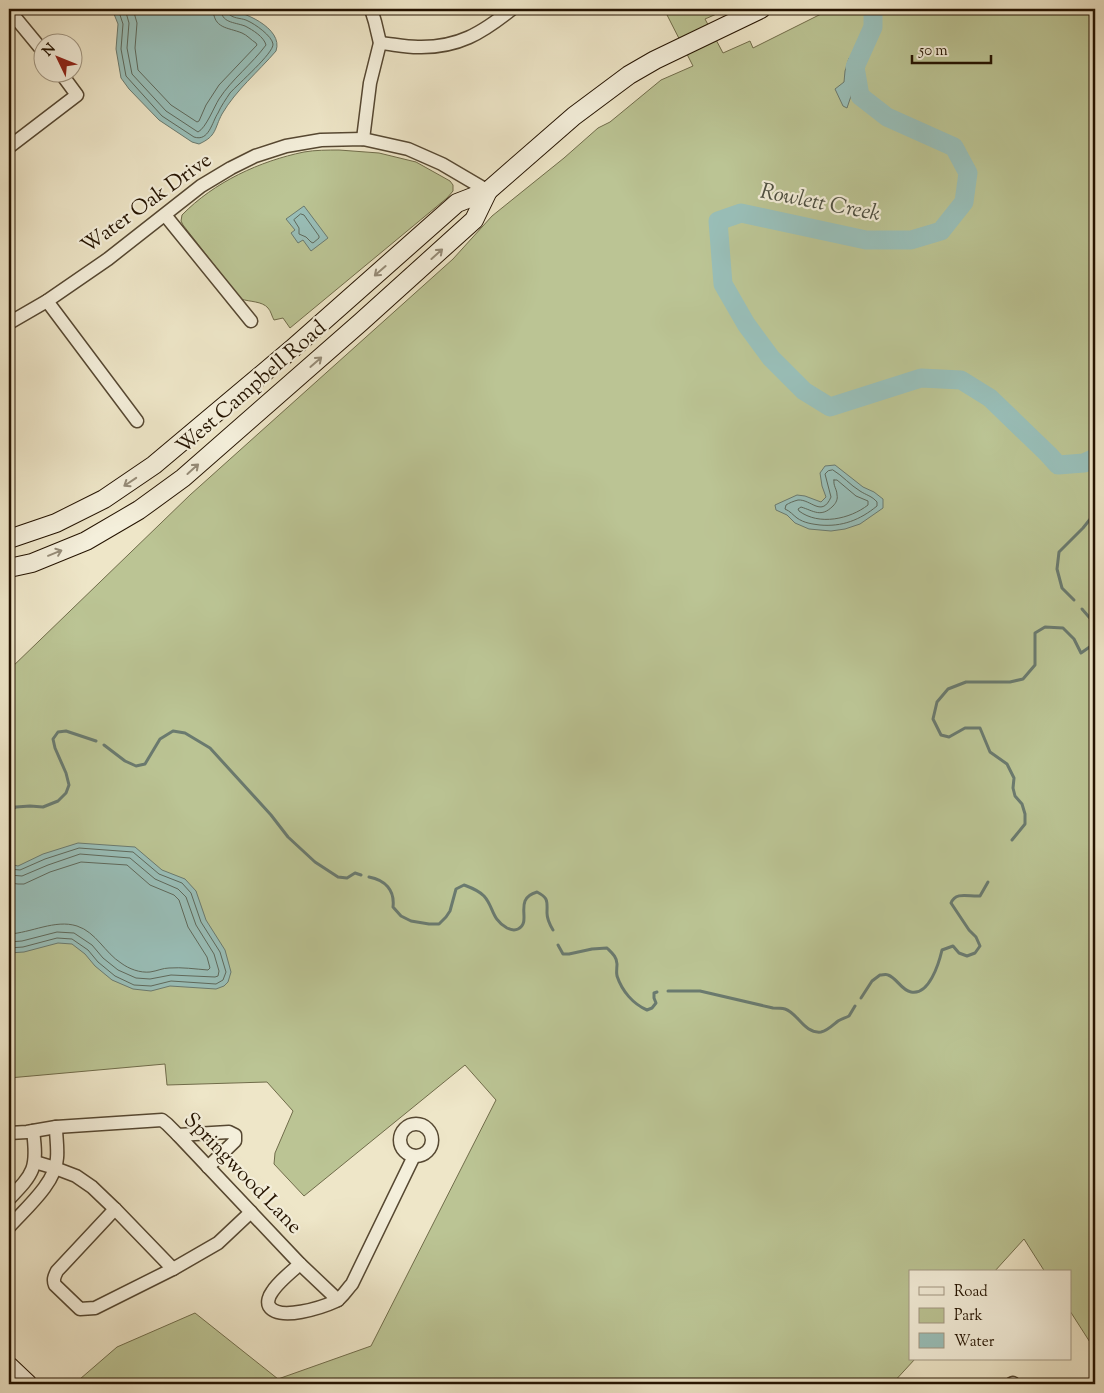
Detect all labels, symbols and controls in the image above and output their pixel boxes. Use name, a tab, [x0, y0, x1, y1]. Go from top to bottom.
north arrow	[32, 32, 82, 82]
scale bar	[912, 32, 990, 64]
text: N	[39, 40, 61, 61]
text: 50 m	[918, 41, 948, 62]
street label: Water Oak Drive	[76, 146, 218, 262]
water label: Rowlett Creek	[757, 177, 883, 231]
one-way arrow	[430, 248, 443, 260]
one-way arrow	[373, 266, 386, 277]
street label: West Campbell Road	[170, 314, 334, 462]
one-way arrow	[309, 357, 322, 368]
one-way arrow	[186, 464, 199, 475]
one-way arrow	[123, 477, 137, 487]
one-way arrow	[47, 548, 62, 558]
street label: Springwood Lane	[176, 1106, 308, 1242]
legend	[909, 1270, 1072, 1360]
text: Road	[954, 1282, 988, 1303]
text: Park	[954, 1306, 983, 1327]
text: Water	[954, 1332, 995, 1353]

